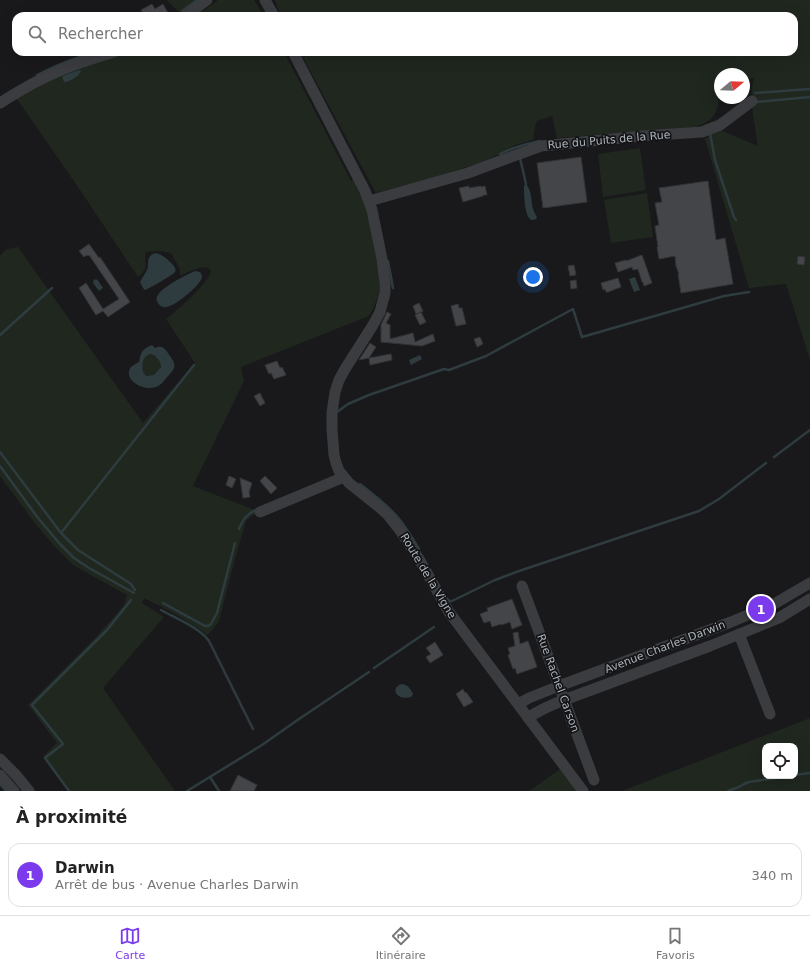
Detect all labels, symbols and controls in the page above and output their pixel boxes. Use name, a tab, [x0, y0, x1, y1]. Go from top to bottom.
search box	[12, 12, 798, 56]
icon: search	[26, 23, 48, 45]
text: Rechercher	[58, 25, 143, 43]
north arrow	[714, 68, 750, 104]
street label: Rue du Puits de la Rue	[547, 128, 671, 152]
your location	[523, 267, 543, 287]
street label: Route de la Vigne	[397, 531, 459, 621]
pin: 1	[748, 594, 774, 624]
street label: Avenue Charles Darwin	[603, 618, 727, 676]
street label: Rue Rachel Carson	[534, 632, 582, 734]
map controls	[762, 743, 798, 779]
button: locate	[762, 743, 798, 779]
text: À proximité	[16, 807, 127, 827]
text: Darwin	[55, 859, 115, 877]
text: 1	[25, 868, 35, 883]
text: 340 m	[751, 868, 793, 883]
text: Arrêt de bus · Avenue Charles Darwin	[55, 877, 299, 892]
tab: Carte	[115, 925, 145, 962]
tab: Itinéraire	[376, 925, 426, 962]
tab: Favoris	[656, 925, 695, 962]

